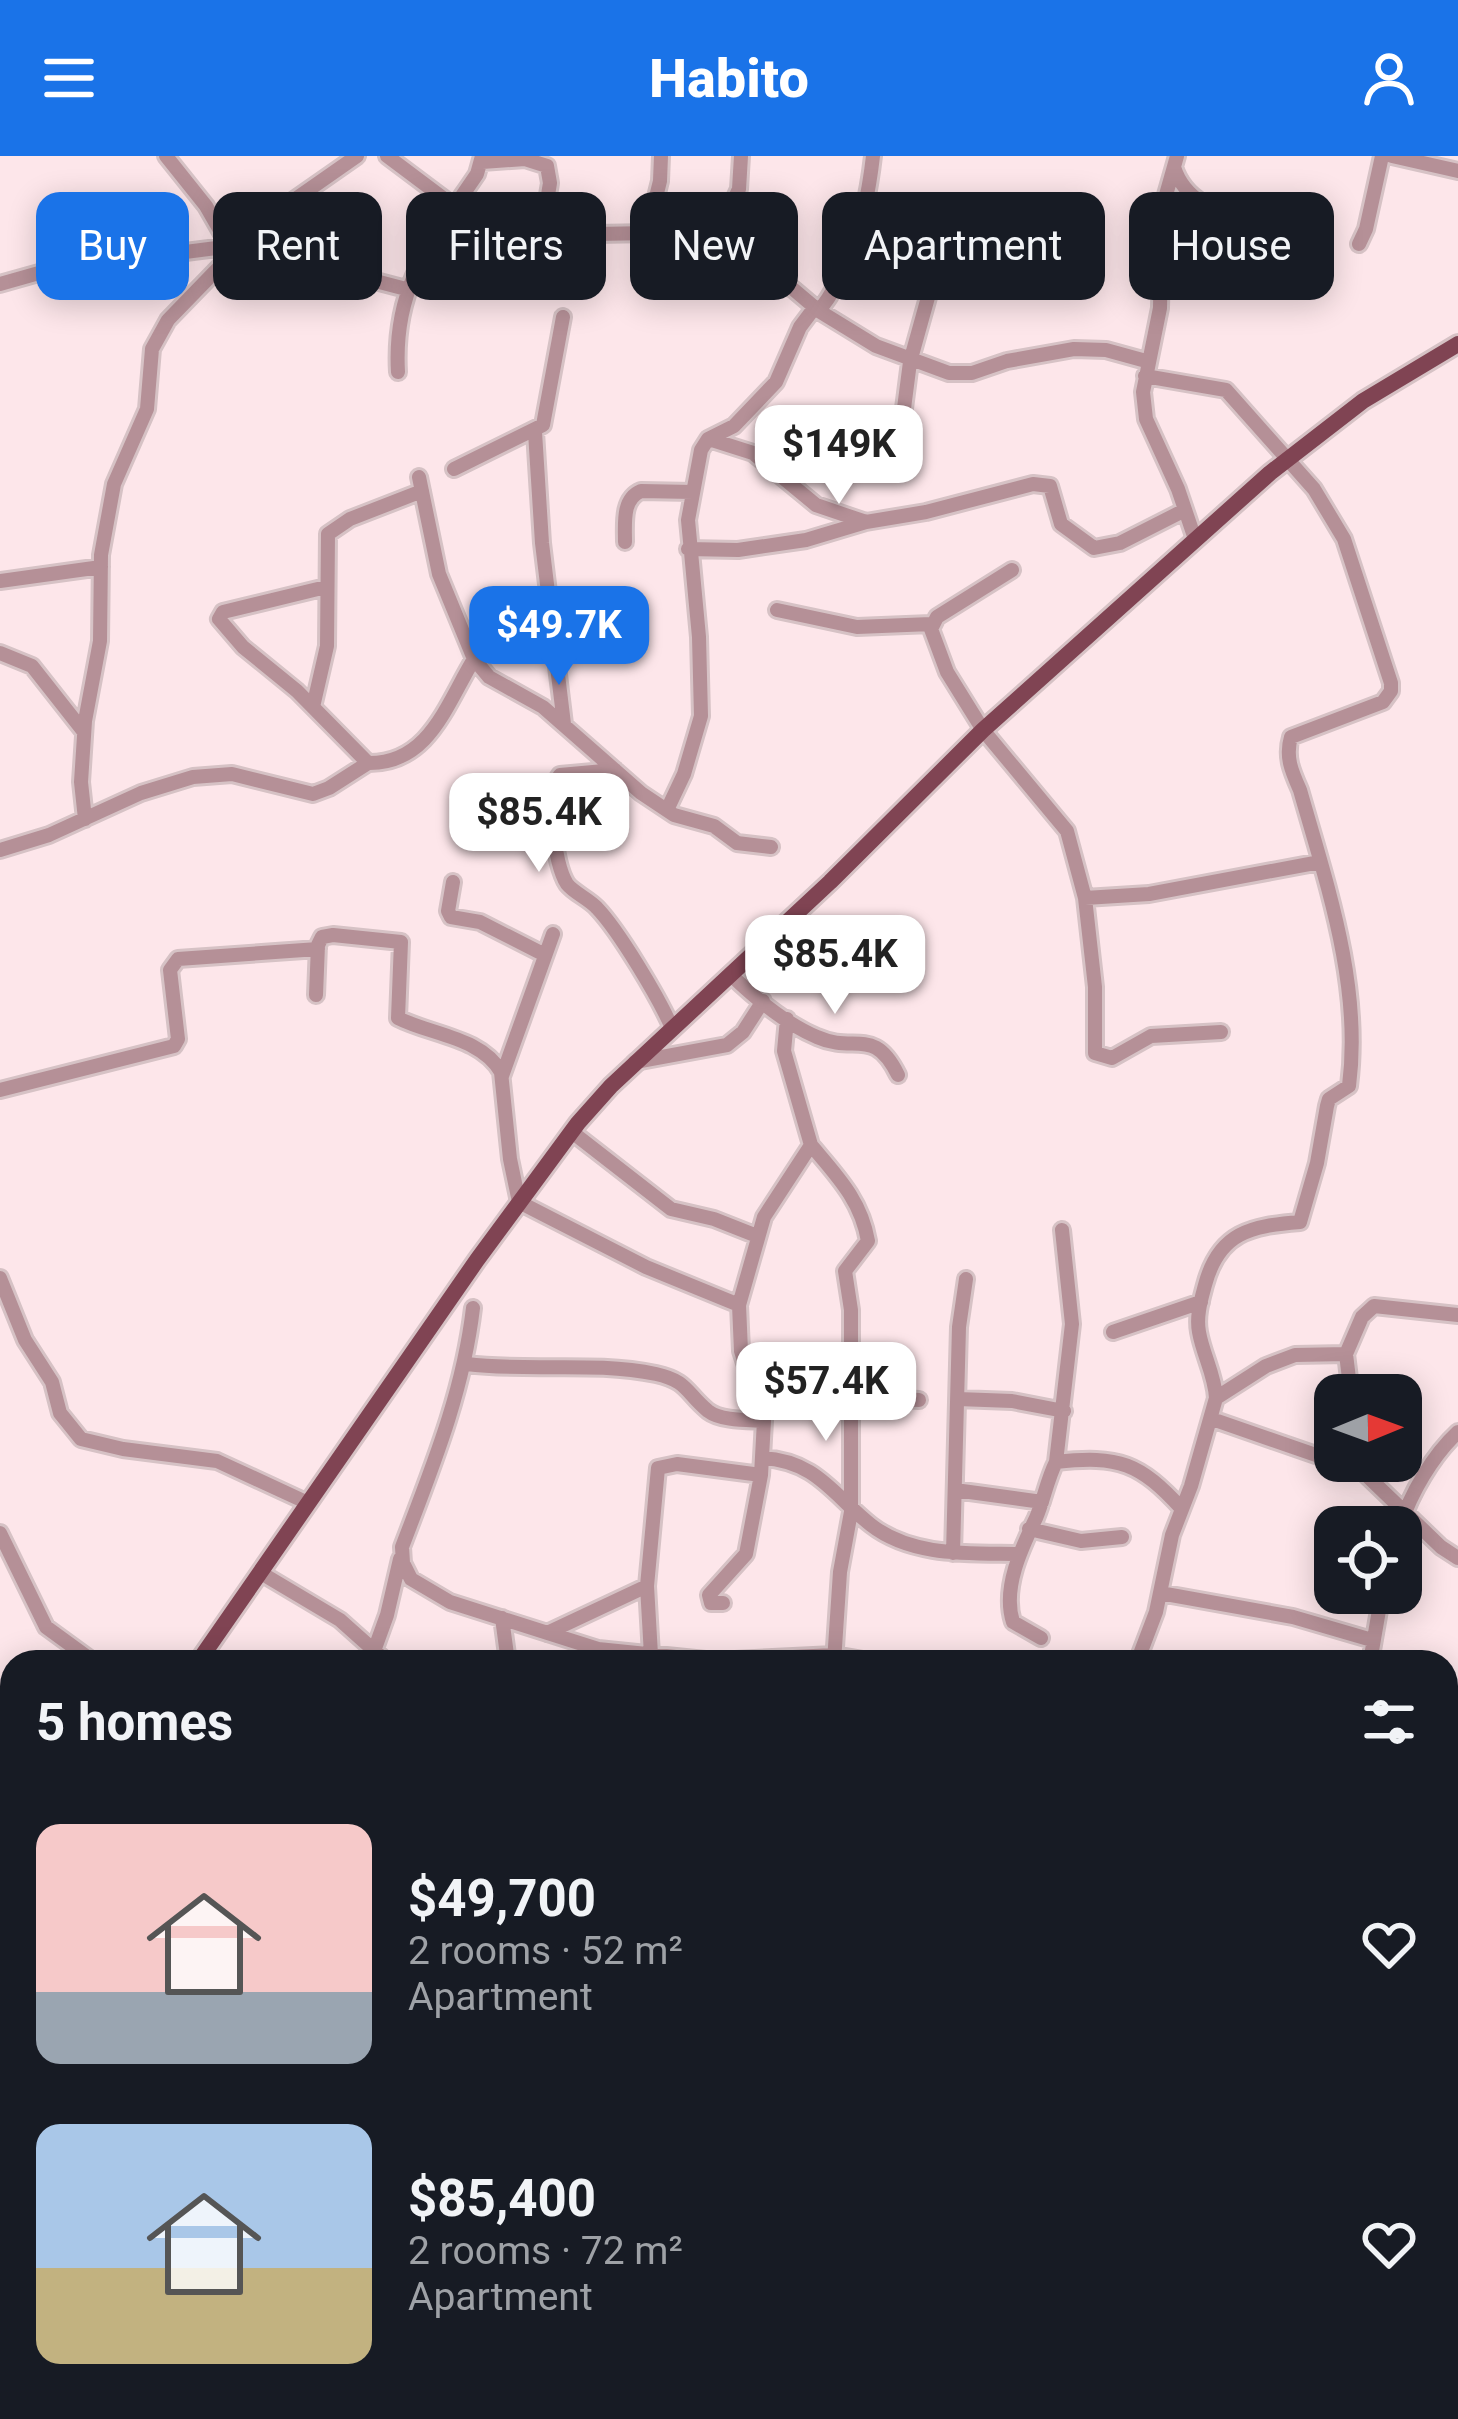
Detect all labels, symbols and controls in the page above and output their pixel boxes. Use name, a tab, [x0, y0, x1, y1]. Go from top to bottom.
icon: menu	[36, 45, 102, 111]
icon: person	[1356, 45, 1422, 111]
text: Habito	[649, 47, 809, 110]
chip: Buy	[36, 192, 189, 300]
chip: Rent	[213, 192, 382, 300]
chip: Filters	[406, 192, 606, 300]
chip: New	[630, 192, 798, 300]
chip: Apartment	[822, 192, 1105, 300]
chip: House	[1129, 192, 1334, 300]
pin: $149K	[755, 405, 923, 507]
text: $149K	[782, 421, 896, 467]
pin: $49.7K	[461, 586, 657, 688]
text: $49.7K	[496, 602, 622, 648]
pin: $85.4K	[441, 773, 637, 875]
text: $85.4K	[476, 789, 602, 835]
pin: $85.4K	[737, 915, 933, 1017]
text: $85.4K	[772, 931, 898, 977]
pin: $57.4K	[728, 1342, 924, 1444]
text: $57.4K	[763, 1358, 889, 1404]
north arrow	[1314, 1374, 1422, 1482]
map controls	[1314, 1374, 1422, 1614]
button: locate	[1314, 1506, 1422, 1614]
icon: filters	[1356, 1689, 1422, 1755]
text: 5 homes	[36, 1693, 233, 1752]
text: $49,700	[408, 1869, 596, 1928]
icon: home	[132, 1872, 276, 2016]
icon: heart	[1356, 1911, 1422, 1977]
text: 2 rooms · 52 m²	[408, 1928, 683, 1974]
text: Apartment	[408, 1974, 593, 2020]
text: $85,400	[408, 2169, 596, 2228]
icon: home	[132, 2172, 276, 2316]
icon: heart	[1356, 2211, 1422, 2277]
text: 2 rooms · 72 m²	[408, 2228, 683, 2274]
text: Apartment	[408, 2274, 593, 2320]

